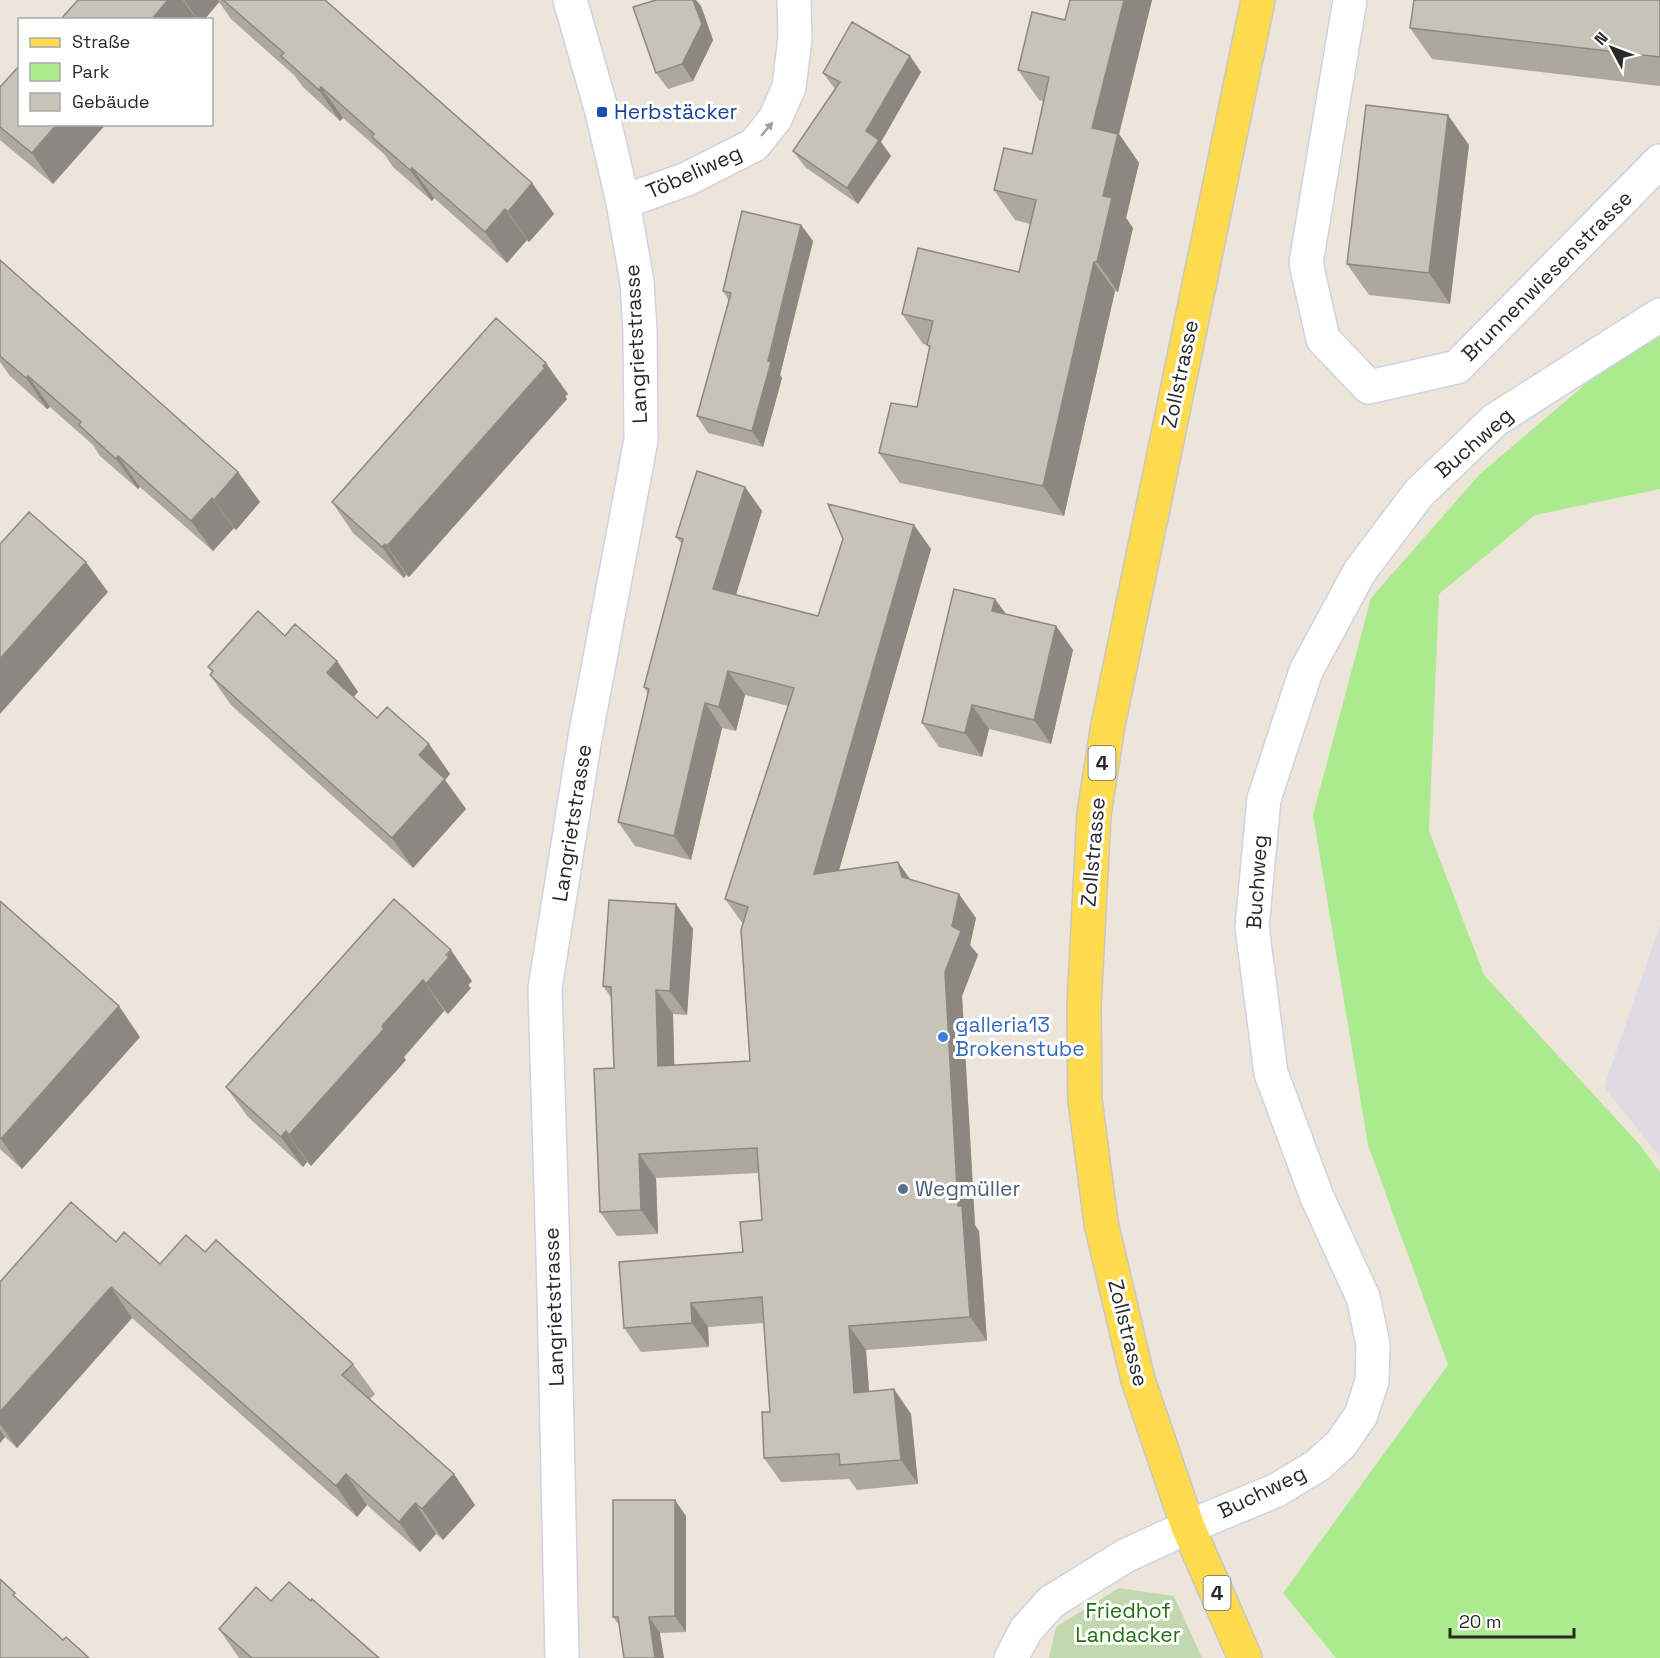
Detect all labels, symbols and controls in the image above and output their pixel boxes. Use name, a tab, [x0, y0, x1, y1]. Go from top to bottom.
legend	[18, 18, 213, 126]
north arrow	[1582, 18, 1642, 78]
text: N	[1590, 28, 1613, 49]
text: Straße	[72, 30, 130, 53]
text: Park	[72, 60, 110, 83]
text: Gebäude	[72, 90, 150, 113]
place label: Herbstäcker	[614, 98, 738, 125]
marker: Herbstäcker	[595, 105, 609, 119]
one-way arrow	[760, 121, 773, 137]
street label: Töbeliweg	[642, 138, 746, 205]
street label: Brunnenwiesenstrasse	[1455, 184, 1638, 367]
street label: Langrietstrasse	[618, 264, 653, 424]
street label: Zollstrasse	[1155, 317, 1204, 430]
street label: Buchweg	[1429, 401, 1518, 484]
street label: Langrietstrasse	[546, 742, 597, 904]
road number: 4	[1088, 746, 1116, 780]
street label: Zollstrasse	[1074, 796, 1111, 908]
street label: Buchweg	[1240, 834, 1273, 930]
place label: galleria13 Brokenstube	[955, 1011, 1085, 1062]
marker: galleria13 Brokenstube	[936, 1030, 950, 1044]
place label: Wegmüller	[915, 1175, 1020, 1202]
marker: Wegmüller	[896, 1182, 910, 1196]
street label: Langrietstrasse	[537, 1227, 570, 1387]
street label: Zollstrasse	[1102, 1276, 1155, 1389]
street label: Buchweg	[1213, 1459, 1310, 1524]
road number: 4	[1204, 1576, 1230, 1610]
park label: Friedhof Landacker	[1075, 1597, 1181, 1648]
scale bar	[1450, 1601, 1574, 1639]
text: 20 m	[1459, 1610, 1502, 1633]

